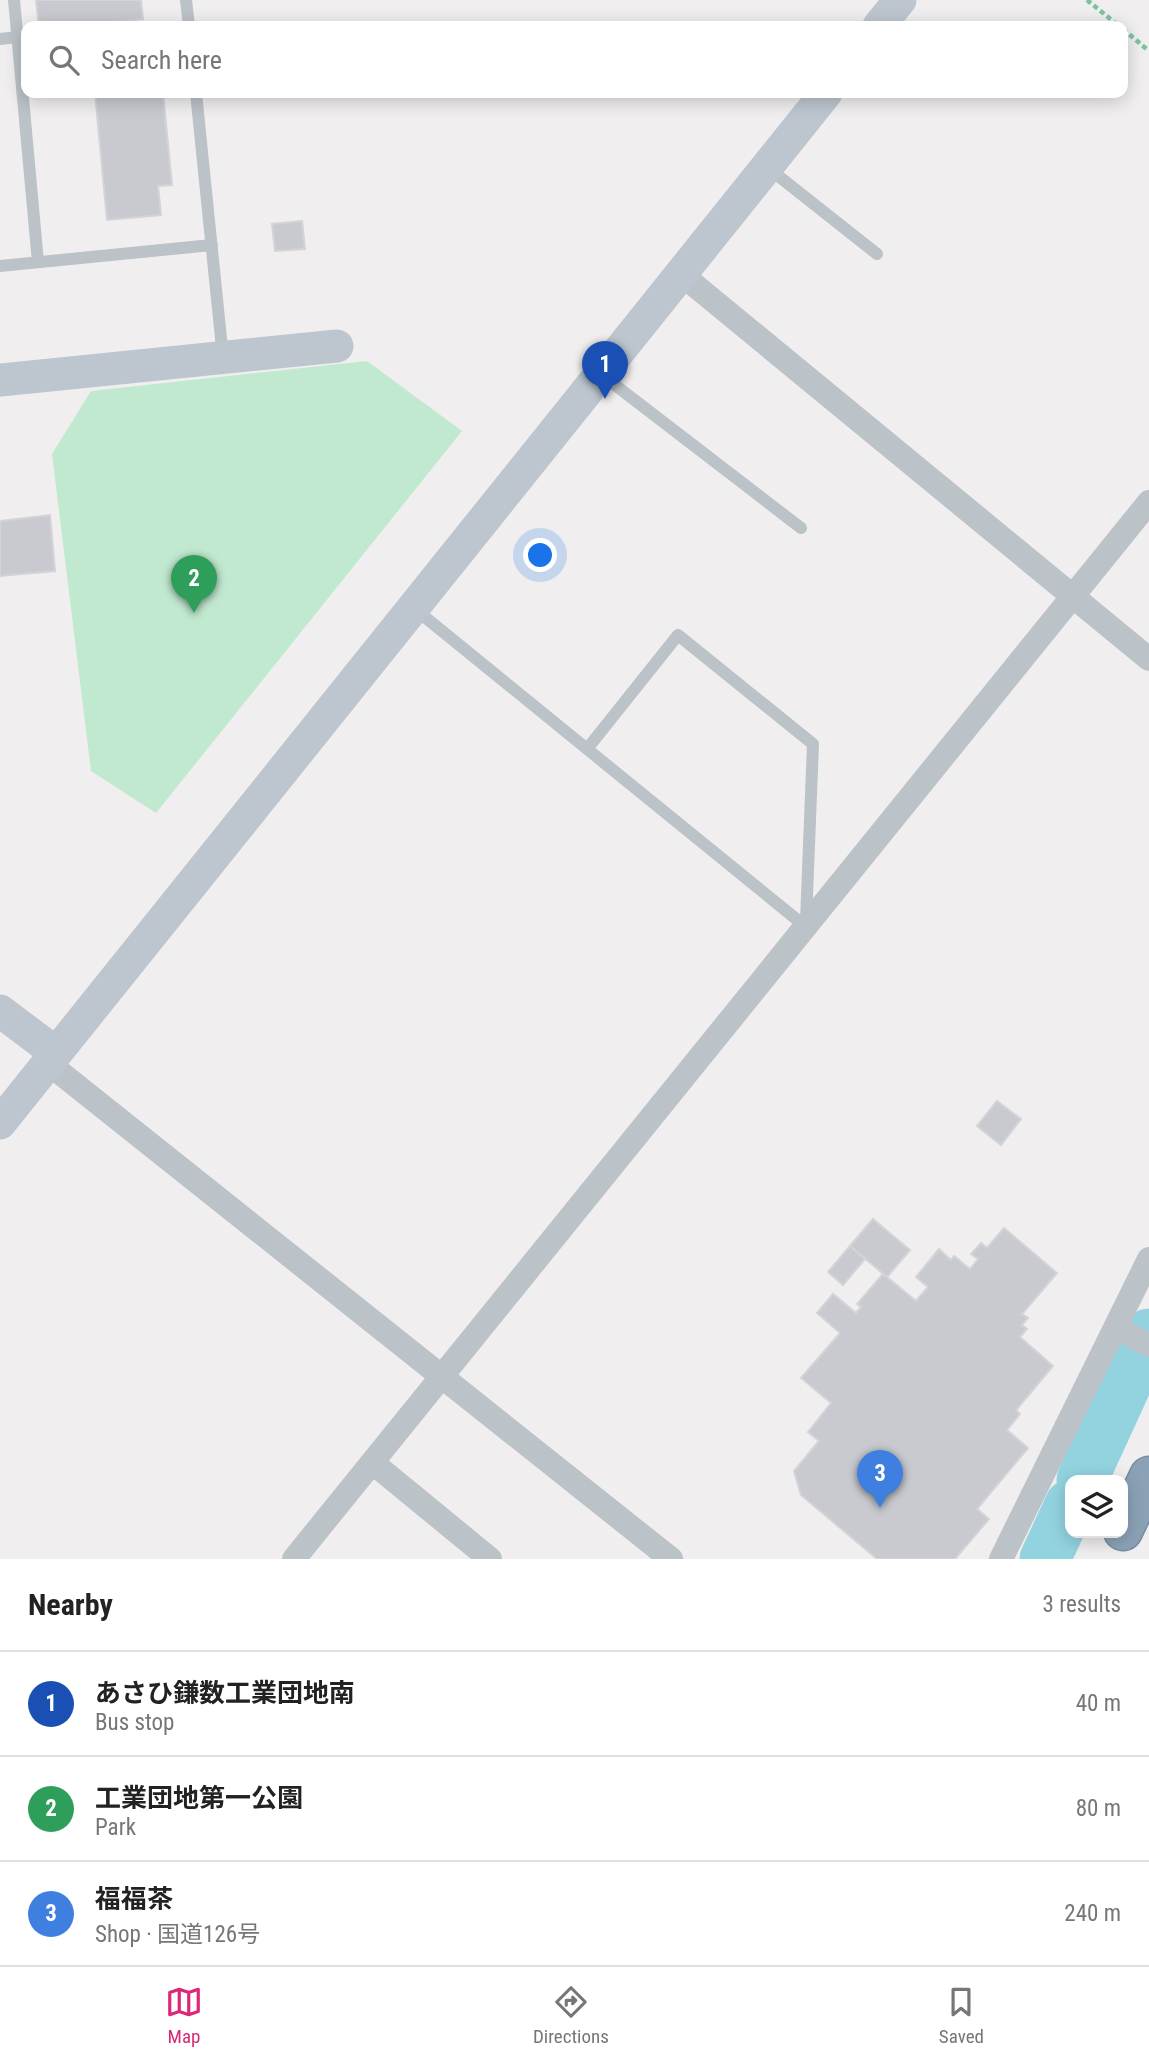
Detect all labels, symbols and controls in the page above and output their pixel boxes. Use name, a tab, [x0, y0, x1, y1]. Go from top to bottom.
search box	[21, 21, 1128, 98]
icon: search	[45, 41, 83, 79]
text: Search here	[101, 45, 222, 75]
pin: 1	[582, 341, 628, 399]
your location	[523, 538, 557, 572]
pin: 2	[171, 555, 217, 613]
pin: 3	[857, 1450, 903, 1508]
map controls	[1065, 1475, 1128, 1538]
button: layers	[1065, 1475, 1128, 1538]
text: Nearby	[28, 1587, 113, 1622]
text: 3 results	[1043, 1591, 1121, 1618]
text: あさひ鎌数工業団地南	[95, 1678, 355, 1708]
text: 1	[45, 1690, 57, 1717]
text: 40 m	[1076, 1690, 1121, 1717]
text: Bus stop	[95, 1709, 174, 1736]
text: 工業団地第一公園	[95, 1783, 303, 1813]
text: 2	[45, 1795, 57, 1822]
text: 80 m	[1076, 1795, 1121, 1822]
text: Park	[95, 1814, 136, 1841]
text: 福福茶	[95, 1884, 173, 1914]
text: 3	[45, 1900, 57, 1927]
text: 240 m	[1064, 1900, 1121, 1927]
text: Shop · 国道126号	[95, 1921, 260, 1948]
tab: Map	[165, 1983, 203, 2048]
tab: Directions	[533, 1983, 609, 2048]
tab: Saved	[939, 1983, 984, 2048]

